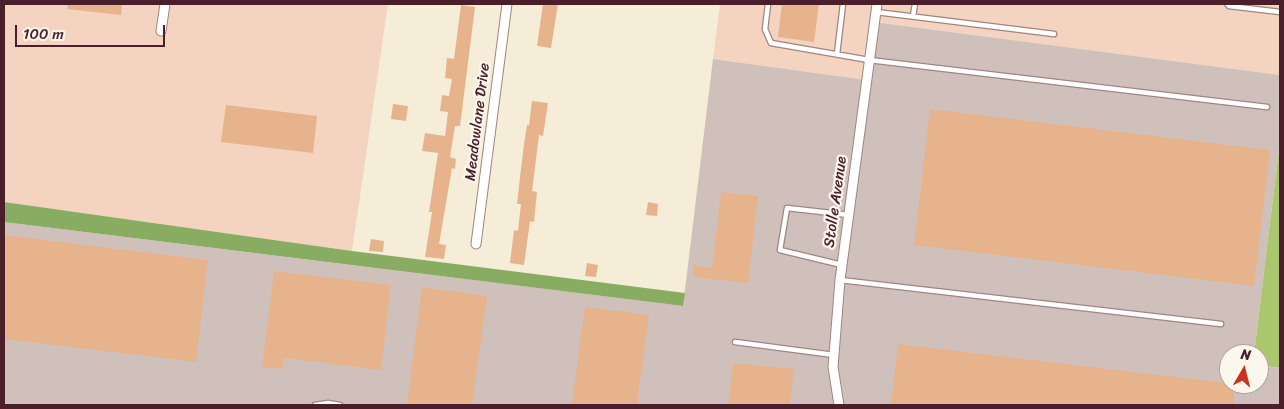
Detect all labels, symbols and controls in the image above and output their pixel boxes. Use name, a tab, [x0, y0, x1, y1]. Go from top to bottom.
scale bar	[18, 15, 168, 47]
text: 100 m	[23, 21, 64, 47]
street label: Meadowlane Drive	[462, 62, 494, 182]
street label: Stolle Avenue	[821, 155, 851, 249]
text: N	[1239, 342, 1253, 368]
north arrow	[1219, 344, 1269, 394]

